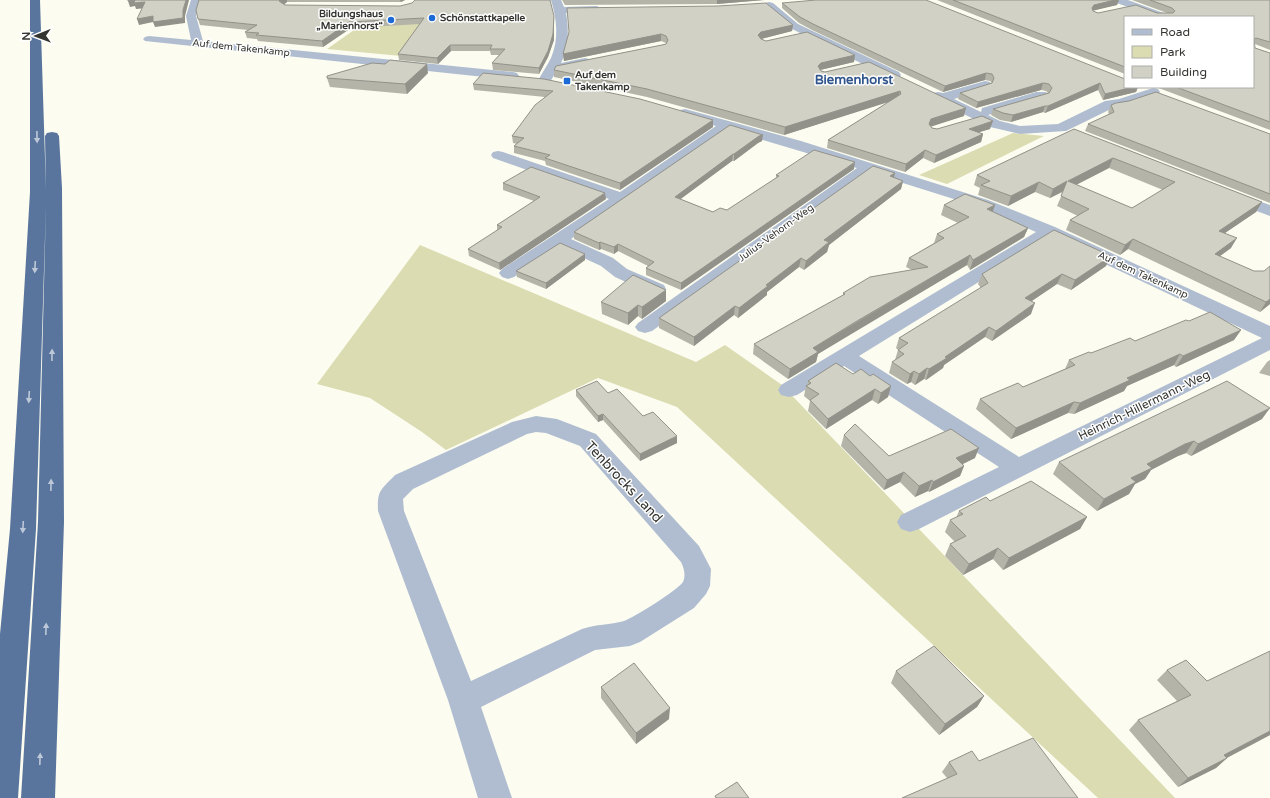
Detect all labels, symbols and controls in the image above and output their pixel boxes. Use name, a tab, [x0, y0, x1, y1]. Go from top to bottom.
place label: Bildungshaus „Marienhorst“	[316, 8, 383, 32]
place label: Schönstattkapelle	[440, 12, 525, 24]
marker: Schönstattkapelle	[427, 13, 437, 23]
marker: Bildungshaus „Marienhorst“	[386, 15, 396, 25]
north arrow	[16, 16, 56, 56]
legend	[1124, 16, 1254, 88]
text: Road	[1160, 25, 1190, 39]
text: N	[20, 32, 33, 41]
street label: Auf dem Takenkamp	[192, 37, 290, 59]
text: Park	[1160, 45, 1186, 59]
text: Building	[1160, 65, 1207, 79]
place label: Auf dem Takenkamp	[574, 69, 630, 93]
district label: Biemenhorst	[815, 72, 893, 88]
marker: Auf dem Takenkamp	[562, 76, 572, 86]
one-way arrow	[34, 131, 40, 144]
street label: Julius-Vehorn-Weg	[736, 202, 816, 264]
street label: Auf dem Takenkamp	[1096, 249, 1190, 301]
one-way arrow	[31, 261, 38, 273]
one-way arrow	[49, 348, 55, 361]
street label: Heinrich-Hillermann-Weg	[1076, 367, 1212, 443]
one-way arrow	[26, 391, 32, 404]
street label: Tenbrocks Land	[582, 438, 666, 526]
one-way arrow	[48, 478, 54, 491]
one-way arrow	[20, 521, 26, 534]
one-way arrow	[43, 622, 49, 635]
one-way arrow	[37, 753, 44, 765]

